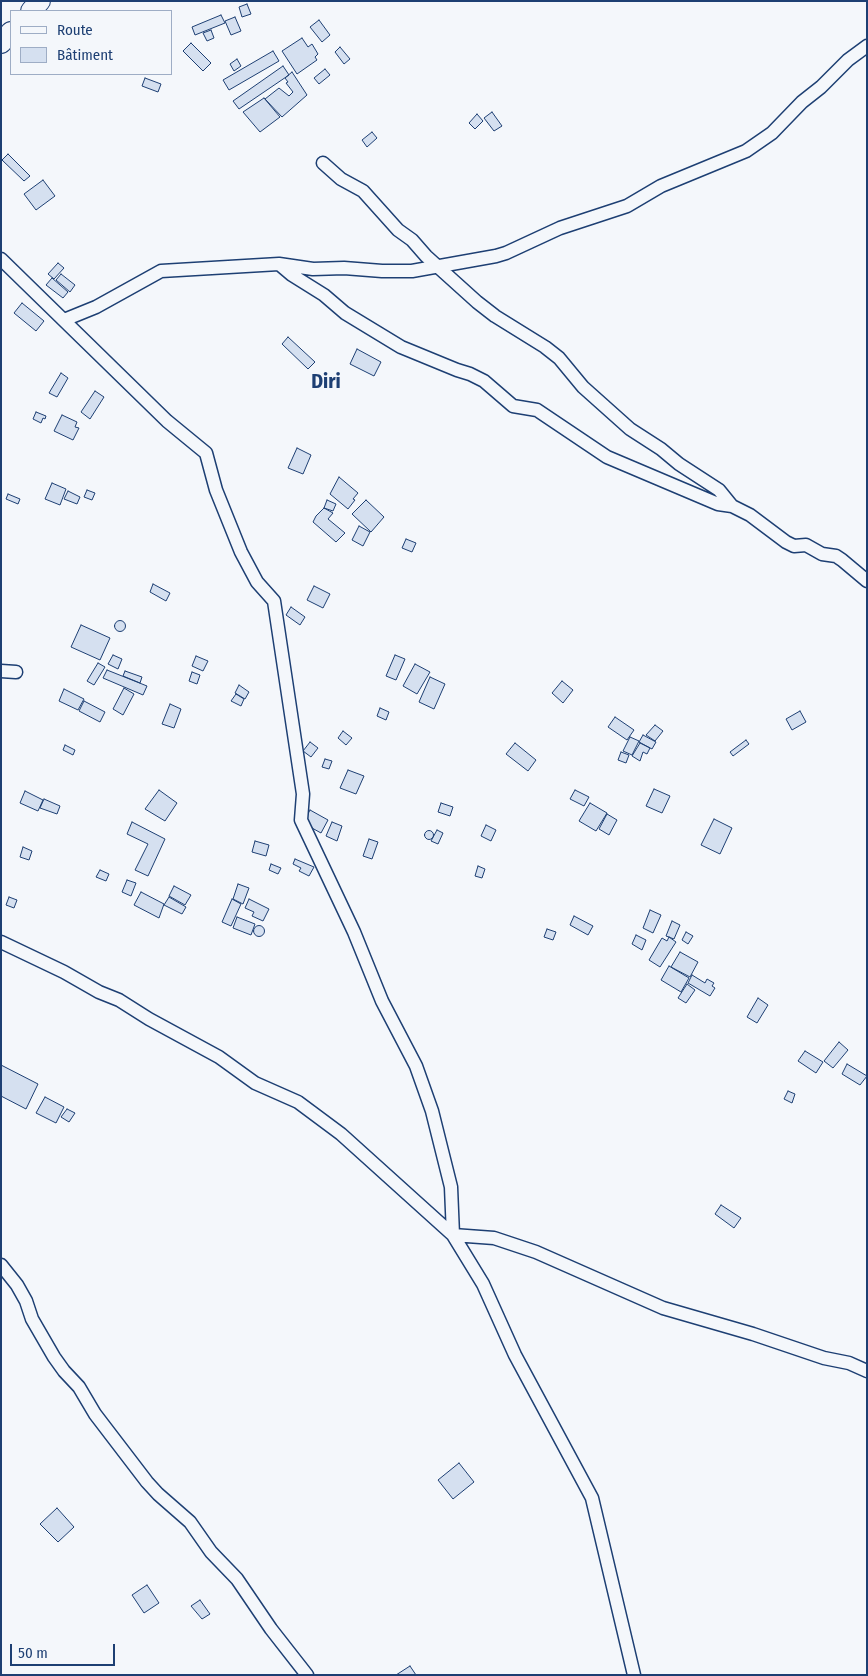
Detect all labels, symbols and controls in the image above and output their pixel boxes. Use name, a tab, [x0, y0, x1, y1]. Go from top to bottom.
legend	[10, 10, 172, 75]
text: Route	[57, 21, 93, 39]
text: Bâtiment	[57, 46, 113, 64]
district label: Diri	[311, 370, 341, 394]
scale bar	[12, 1634, 118, 1666]
text: 50 m	[18, 1644, 48, 1662]

